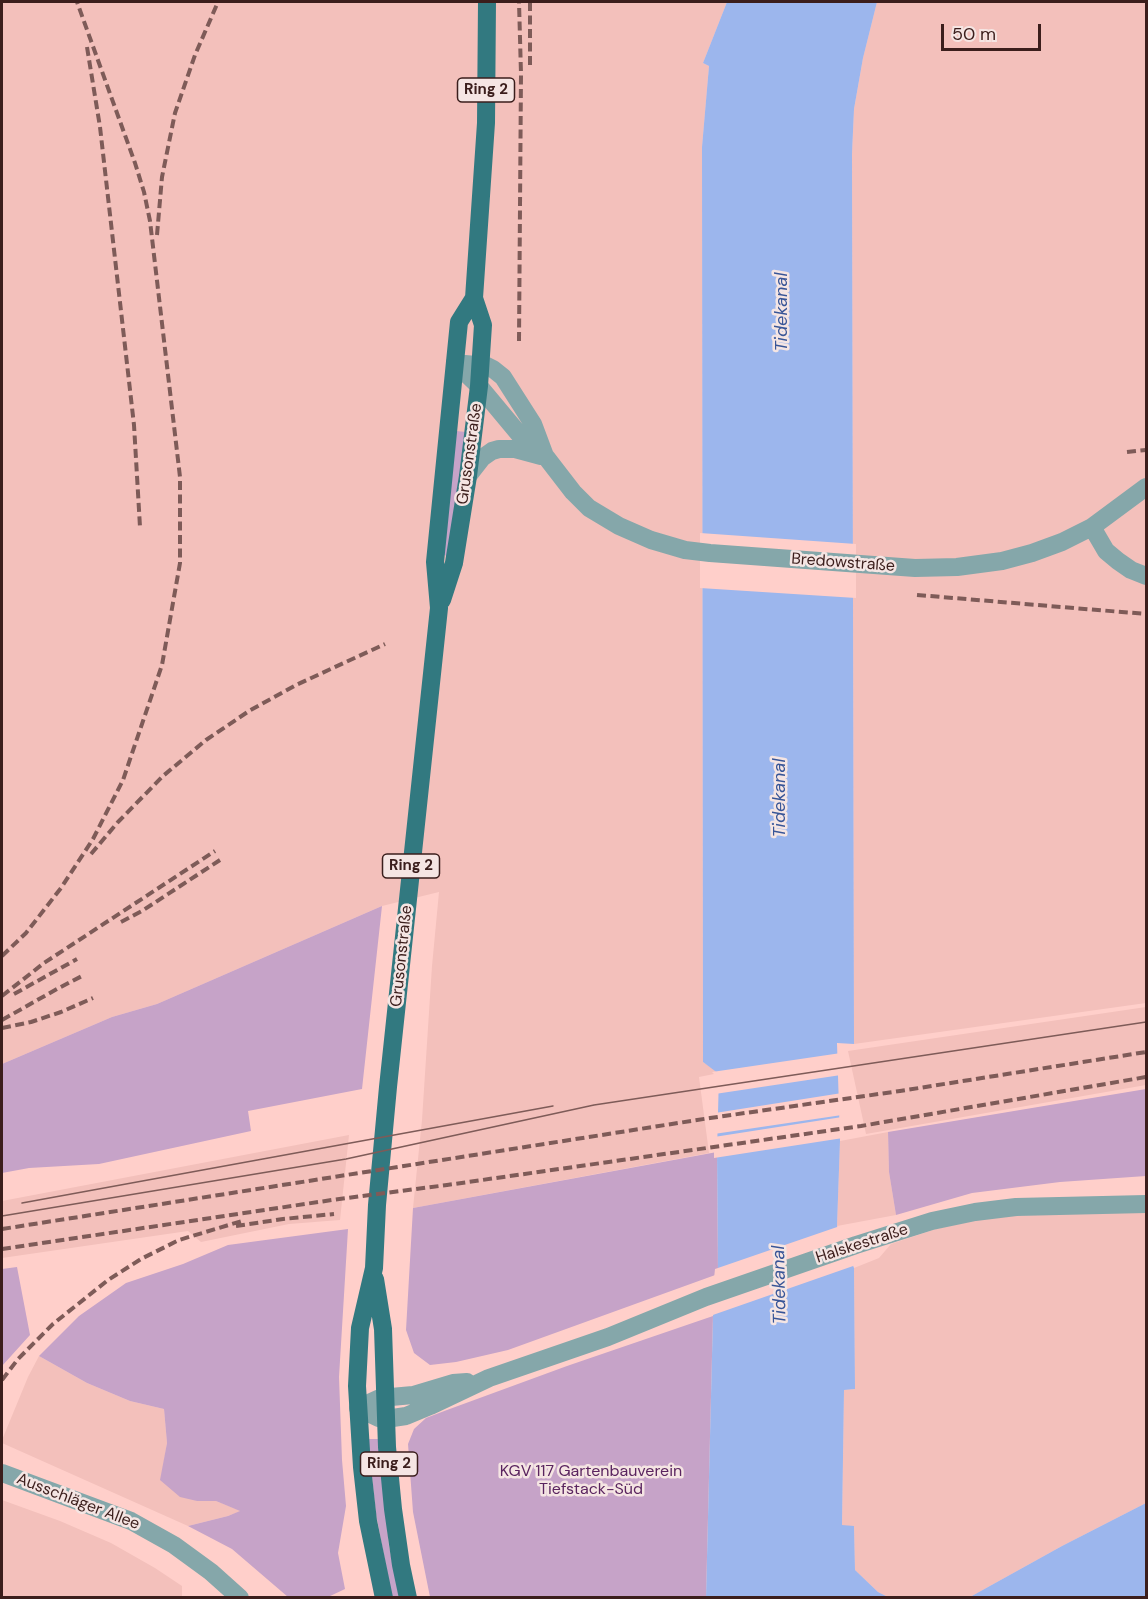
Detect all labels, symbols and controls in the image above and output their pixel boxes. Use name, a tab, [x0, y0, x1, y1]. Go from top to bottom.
scale bar	[944, 12, 1044, 50]
text: 50 m	[952, 22, 996, 46]
road number: Ring 2	[458, 78, 514, 102]
water label: Tidekanal	[771, 273, 793, 351]
street label: Grusonstraße	[453, 402, 487, 506]
street label: Bredowstraße	[791, 550, 895, 576]
water label: Tidekanal	[769, 759, 791, 837]
road number: Ring 2	[382, 854, 440, 878]
street label: Grusonstraße	[387, 904, 417, 1008]
street label: Halskestraße	[813, 1220, 911, 1268]
water label: Tidekanal	[769, 1245, 791, 1325]
road number: Ring 2	[360, 1452, 418, 1476]
park label: KGV 117 Gartenbauverein Tiefstack-Süd	[500, 1462, 682, 1500]
street label: Ausschläger Allee	[14, 1470, 142, 1534]

